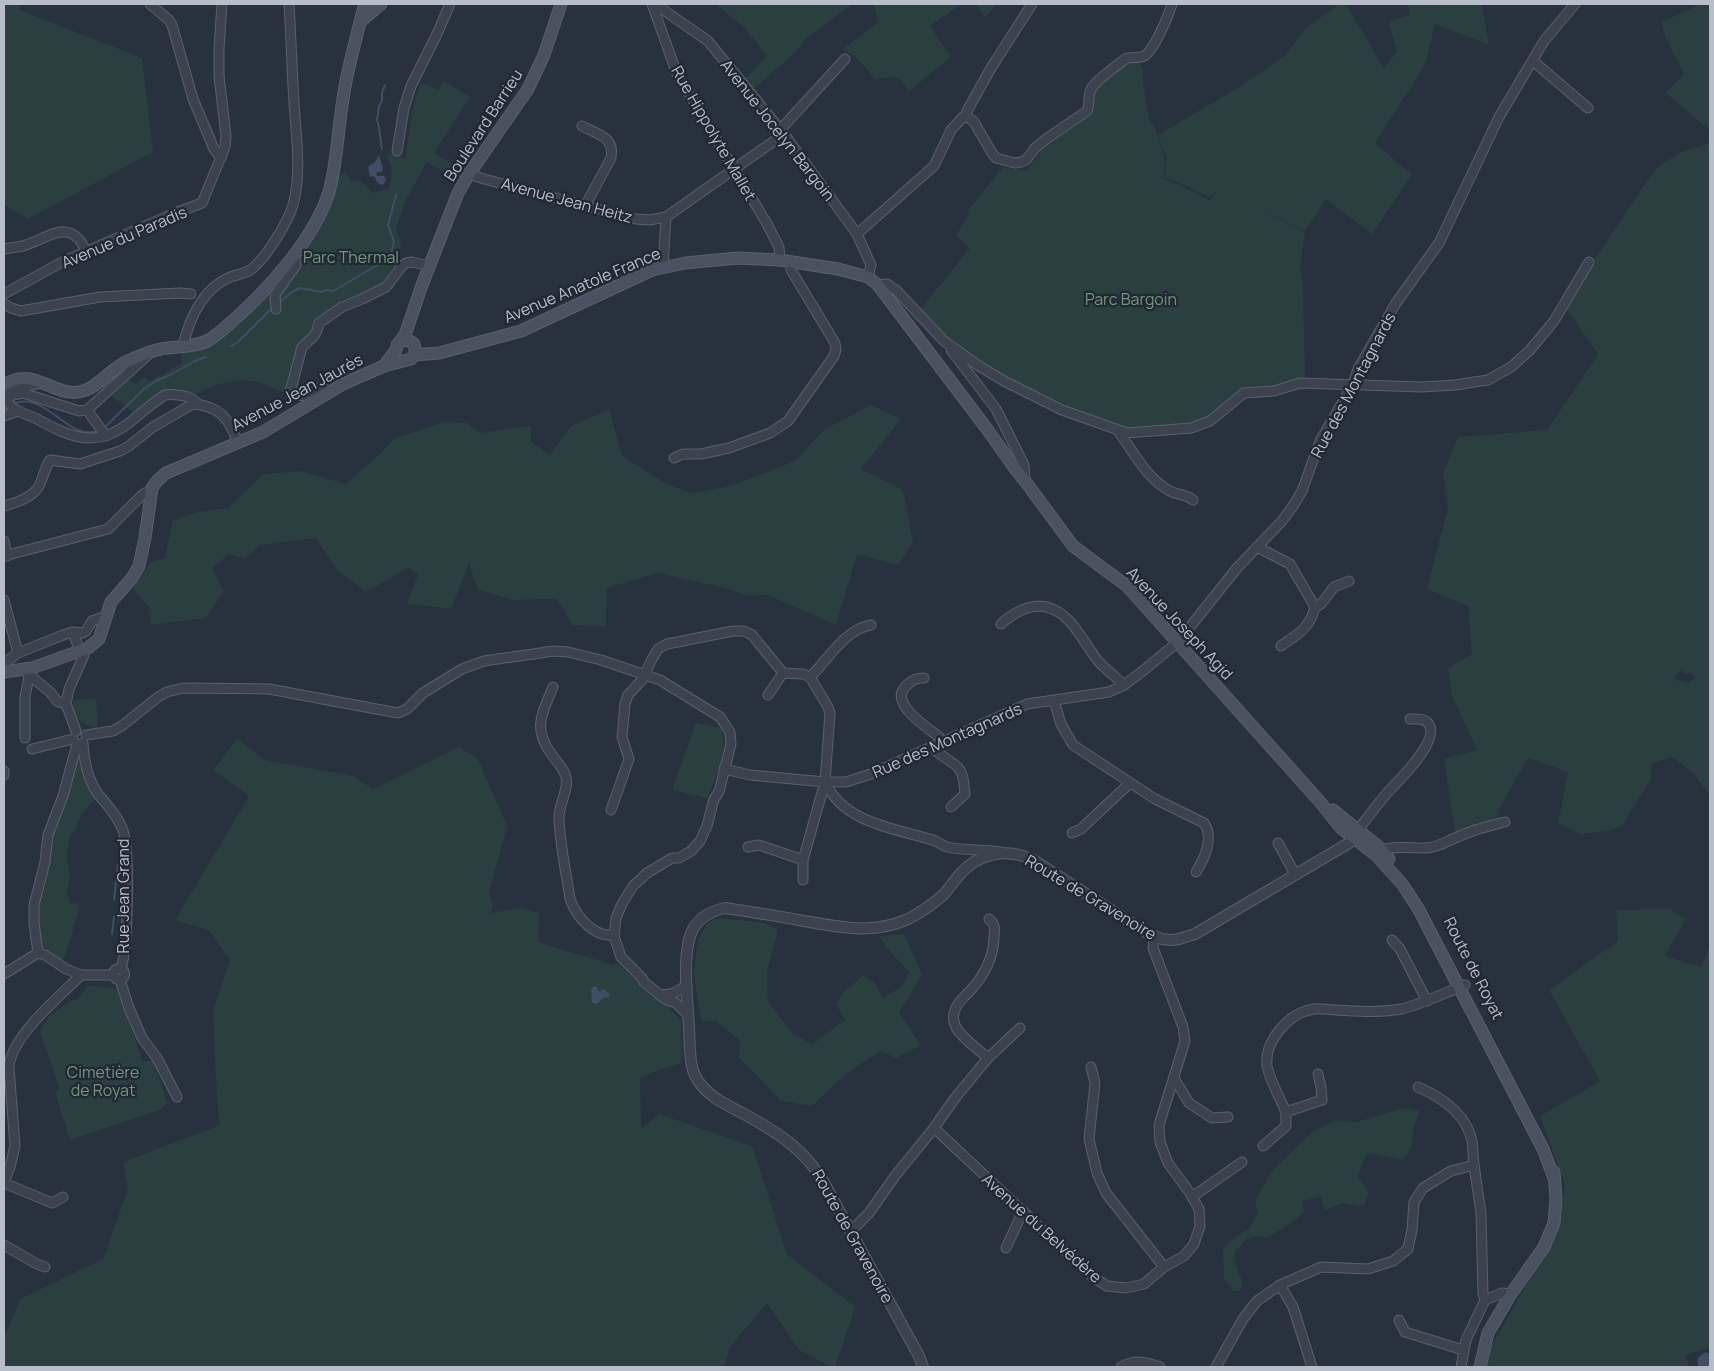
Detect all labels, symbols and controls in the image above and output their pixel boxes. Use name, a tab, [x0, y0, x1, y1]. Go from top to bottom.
street label: Avenue Jocelyn Bargoin	[716, 55, 840, 205]
street label: Rue Hippolyte Mallet	[666, 62, 762, 204]
street label: Boulevard Barrieu	[439, 65, 527, 185]
street label: Avenue Jean Heitz	[499, 172, 635, 228]
street label: Avenue du Paradis	[58, 201, 190, 273]
street label: Avenue Anatole France	[500, 242, 664, 328]
park label: Parc Thermal	[303, 246, 399, 268]
park label: Parc Bargoin	[1085, 288, 1177, 310]
street label: Rue des Montagnards	[1305, 308, 1401, 462]
street label: Avenue Jean Jaurès	[228, 348, 366, 436]
street label: Avenue Joseph Agid	[1122, 562, 1238, 684]
street label: Rue des Montagnards	[869, 697, 1025, 783]
street label: Rue Jean Grand	[112, 839, 134, 953]
street label: Route de Gravenoire	[1021, 849, 1161, 945]
street label: Route de Royat	[1439, 913, 1509, 1023]
park label: Cimetière de Royat	[67, 1061, 139, 1101]
street label: Route de Gravenoire	[807, 1165, 899, 1307]
street label: Avenue du Belvédère	[977, 1168, 1107, 1288]

